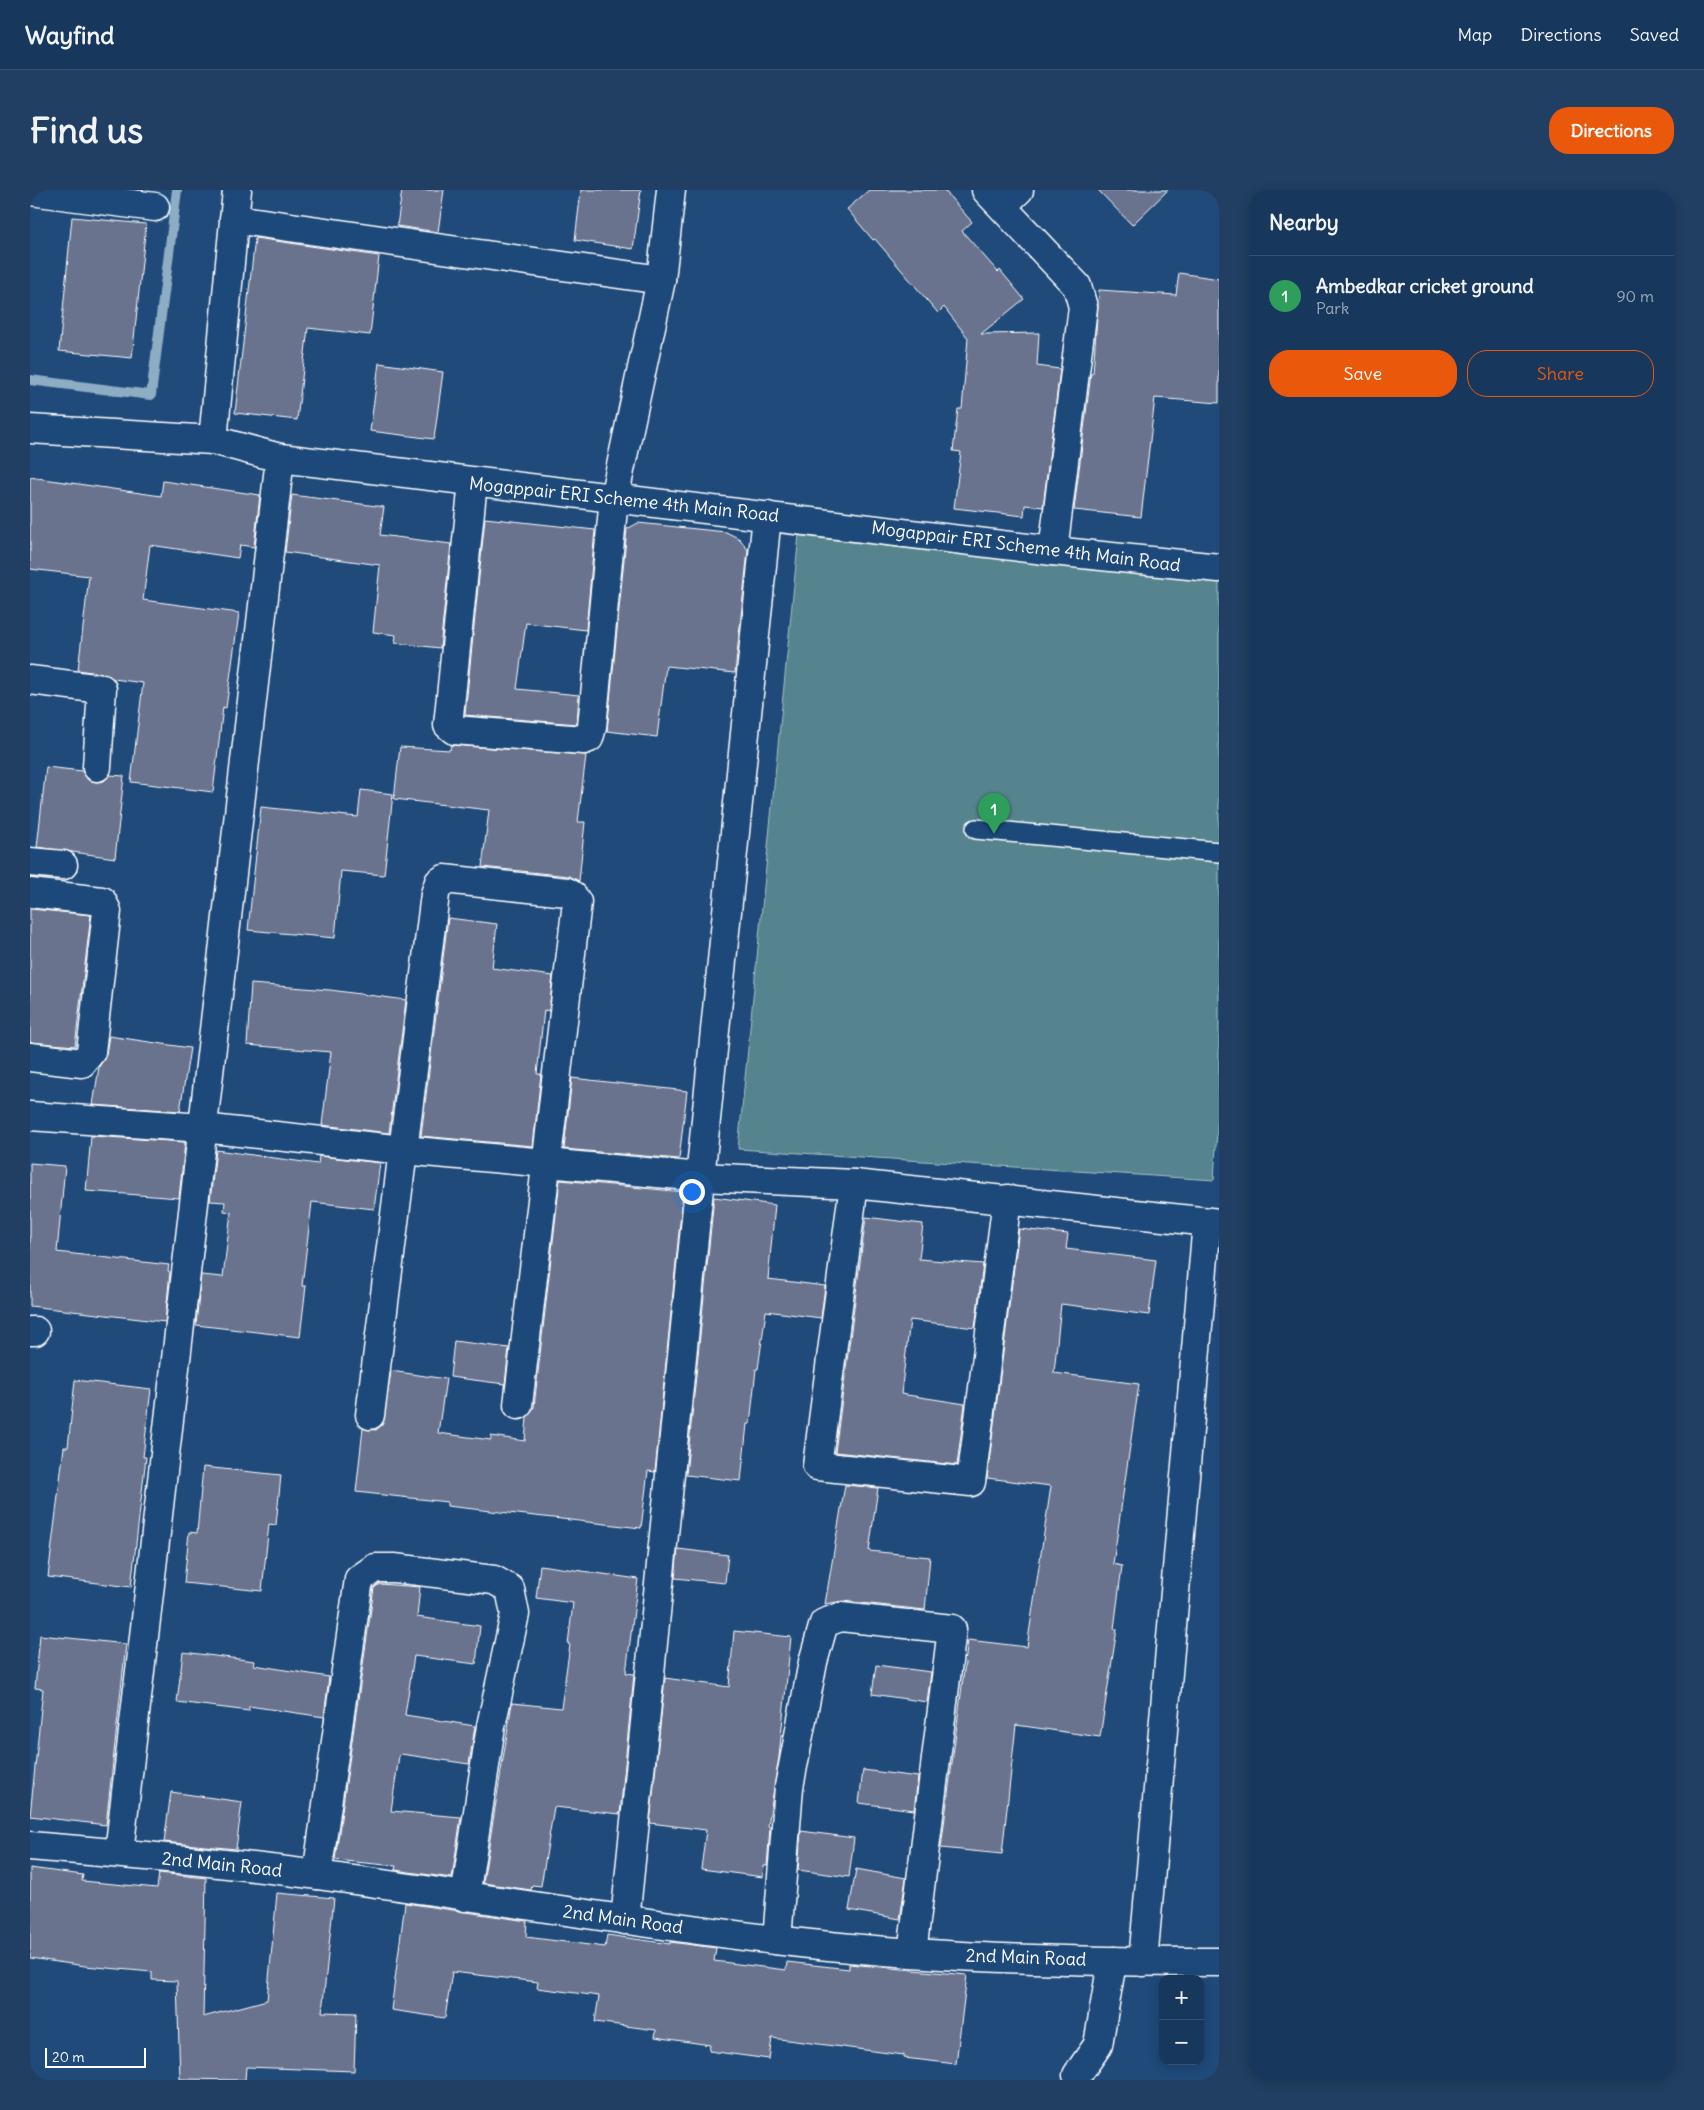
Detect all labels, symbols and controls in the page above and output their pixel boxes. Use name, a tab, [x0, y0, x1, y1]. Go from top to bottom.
text: Wayfind	[25, 20, 114, 50]
text: Map	[1457, 23, 1492, 46]
text: Directions	[1520, 23, 1602, 46]
text: Saved	[1630, 23, 1679, 46]
button: Directions	[1549, 107, 1674, 154]
text: Find us	[30, 108, 143, 152]
text: Nearby	[1269, 209, 1339, 236]
text: Ambedkar cricket ground	[1316, 274, 1534, 298]
text: 1	[1282, 286, 1288, 306]
text: 90 m	[1616, 286, 1654, 306]
text: Park	[1316, 298, 1349, 318]
button: Save	[1269, 350, 1457, 397]
button: Share	[1467, 350, 1654, 397]
street label: Mogappair ERI Scheme 4th Main Road	[468, 471, 780, 527]
street label: Mogappair ERI Scheme 4th Main Road	[870, 516, 1182, 576]
pin: 1	[978, 793, 1010, 834]
your location	[679, 1179, 705, 1205]
street label: 2nd Main Road	[161, 1846, 284, 1882]
street label: 2nd Main Road	[562, 1899, 685, 1939]
street label: 2nd Main Road	[965, 1943, 1087, 1971]
map controls	[1159, 1975, 1204, 2065]
button: +	[1159, 1975, 1204, 2020]
button: −	[1159, 2020, 1204, 2065]
scale bar	[45, 2045, 146, 2068]
text: 20 m	[52, 2048, 85, 2066]

